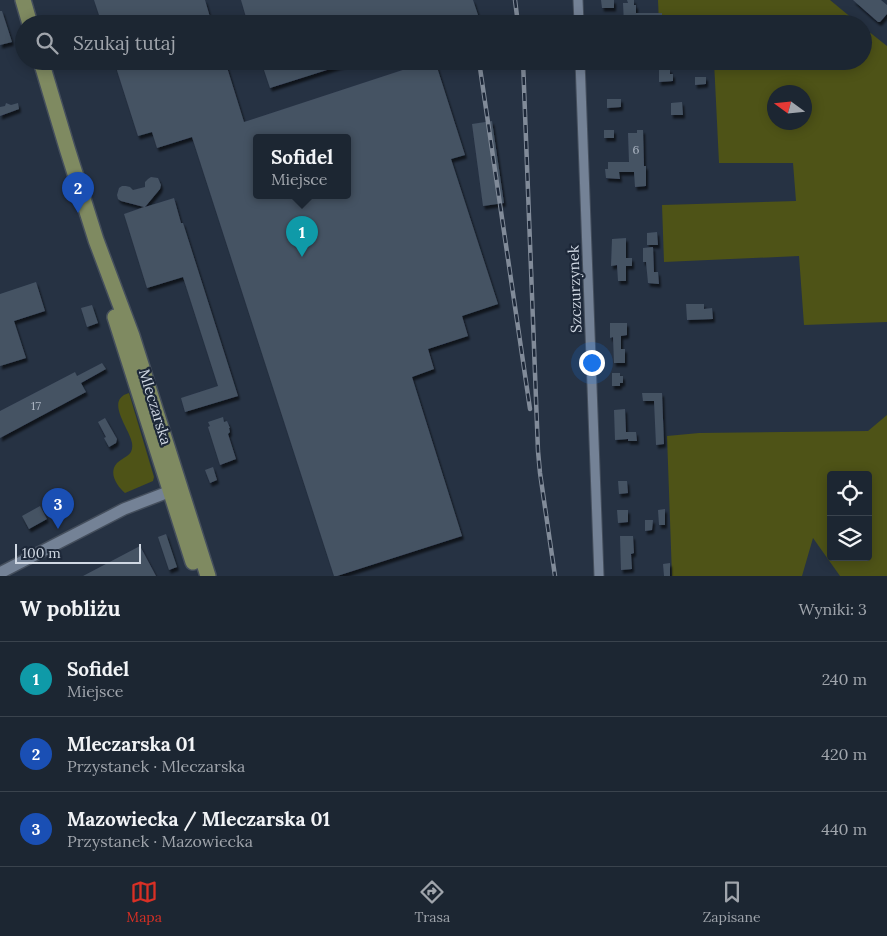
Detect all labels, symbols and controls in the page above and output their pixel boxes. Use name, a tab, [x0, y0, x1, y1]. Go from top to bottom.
search box	[15, 15, 872, 70]
icon: search	[33, 29, 61, 57]
text: Szukaj tutaj	[73, 31, 176, 55]
north arrow	[767, 85, 812, 130]
popup	[253, 134, 351, 199]
house number: 6	[633, 142, 640, 157]
text: Sofidel	[271, 145, 333, 169]
text: Miejsce	[271, 169, 327, 189]
pin: 2	[62, 172, 94, 213]
pin: 1	[286, 216, 318, 257]
street label: Szczurzynek	[563, 245, 586, 333]
your location	[579, 350, 605, 376]
street label: Mleczarska	[135, 367, 176, 447]
house number: 17	[31, 398, 41, 413]
map controls	[827, 471, 872, 561]
button: locate	[827, 471, 872, 516]
pin: 3	[42, 488, 74, 529]
button: layers	[827, 516, 872, 561]
scale bar	[15, 541, 141, 564]
text: 100 m	[22, 544, 61, 562]
text: W pobliżu	[20, 595, 120, 622]
text: Wyniki: 3	[798, 599, 867, 619]
text: Sofidel	[67, 657, 129, 681]
text: 1	[33, 669, 39, 689]
text: 240 m	[822, 669, 867, 689]
text: Miejsce	[67, 681, 124, 701]
text: Mleczarska 01	[67, 732, 195, 756]
text: 2	[32, 744, 40, 764]
text: 420 m	[821, 744, 867, 764]
text: Przystanek · Mleczarska	[67, 756, 245, 776]
text: Mazowiecka / Mleczarska 01	[67, 807, 330, 831]
text: 3	[32, 819, 40, 839]
text: 440 m	[821, 819, 867, 839]
text: Przystanek · Mazowiecka	[67, 831, 253, 851]
tab: Mapa	[126, 878, 162, 926]
tab: Trasa	[415, 878, 450, 926]
tab: Zapisane	[703, 878, 761, 926]

